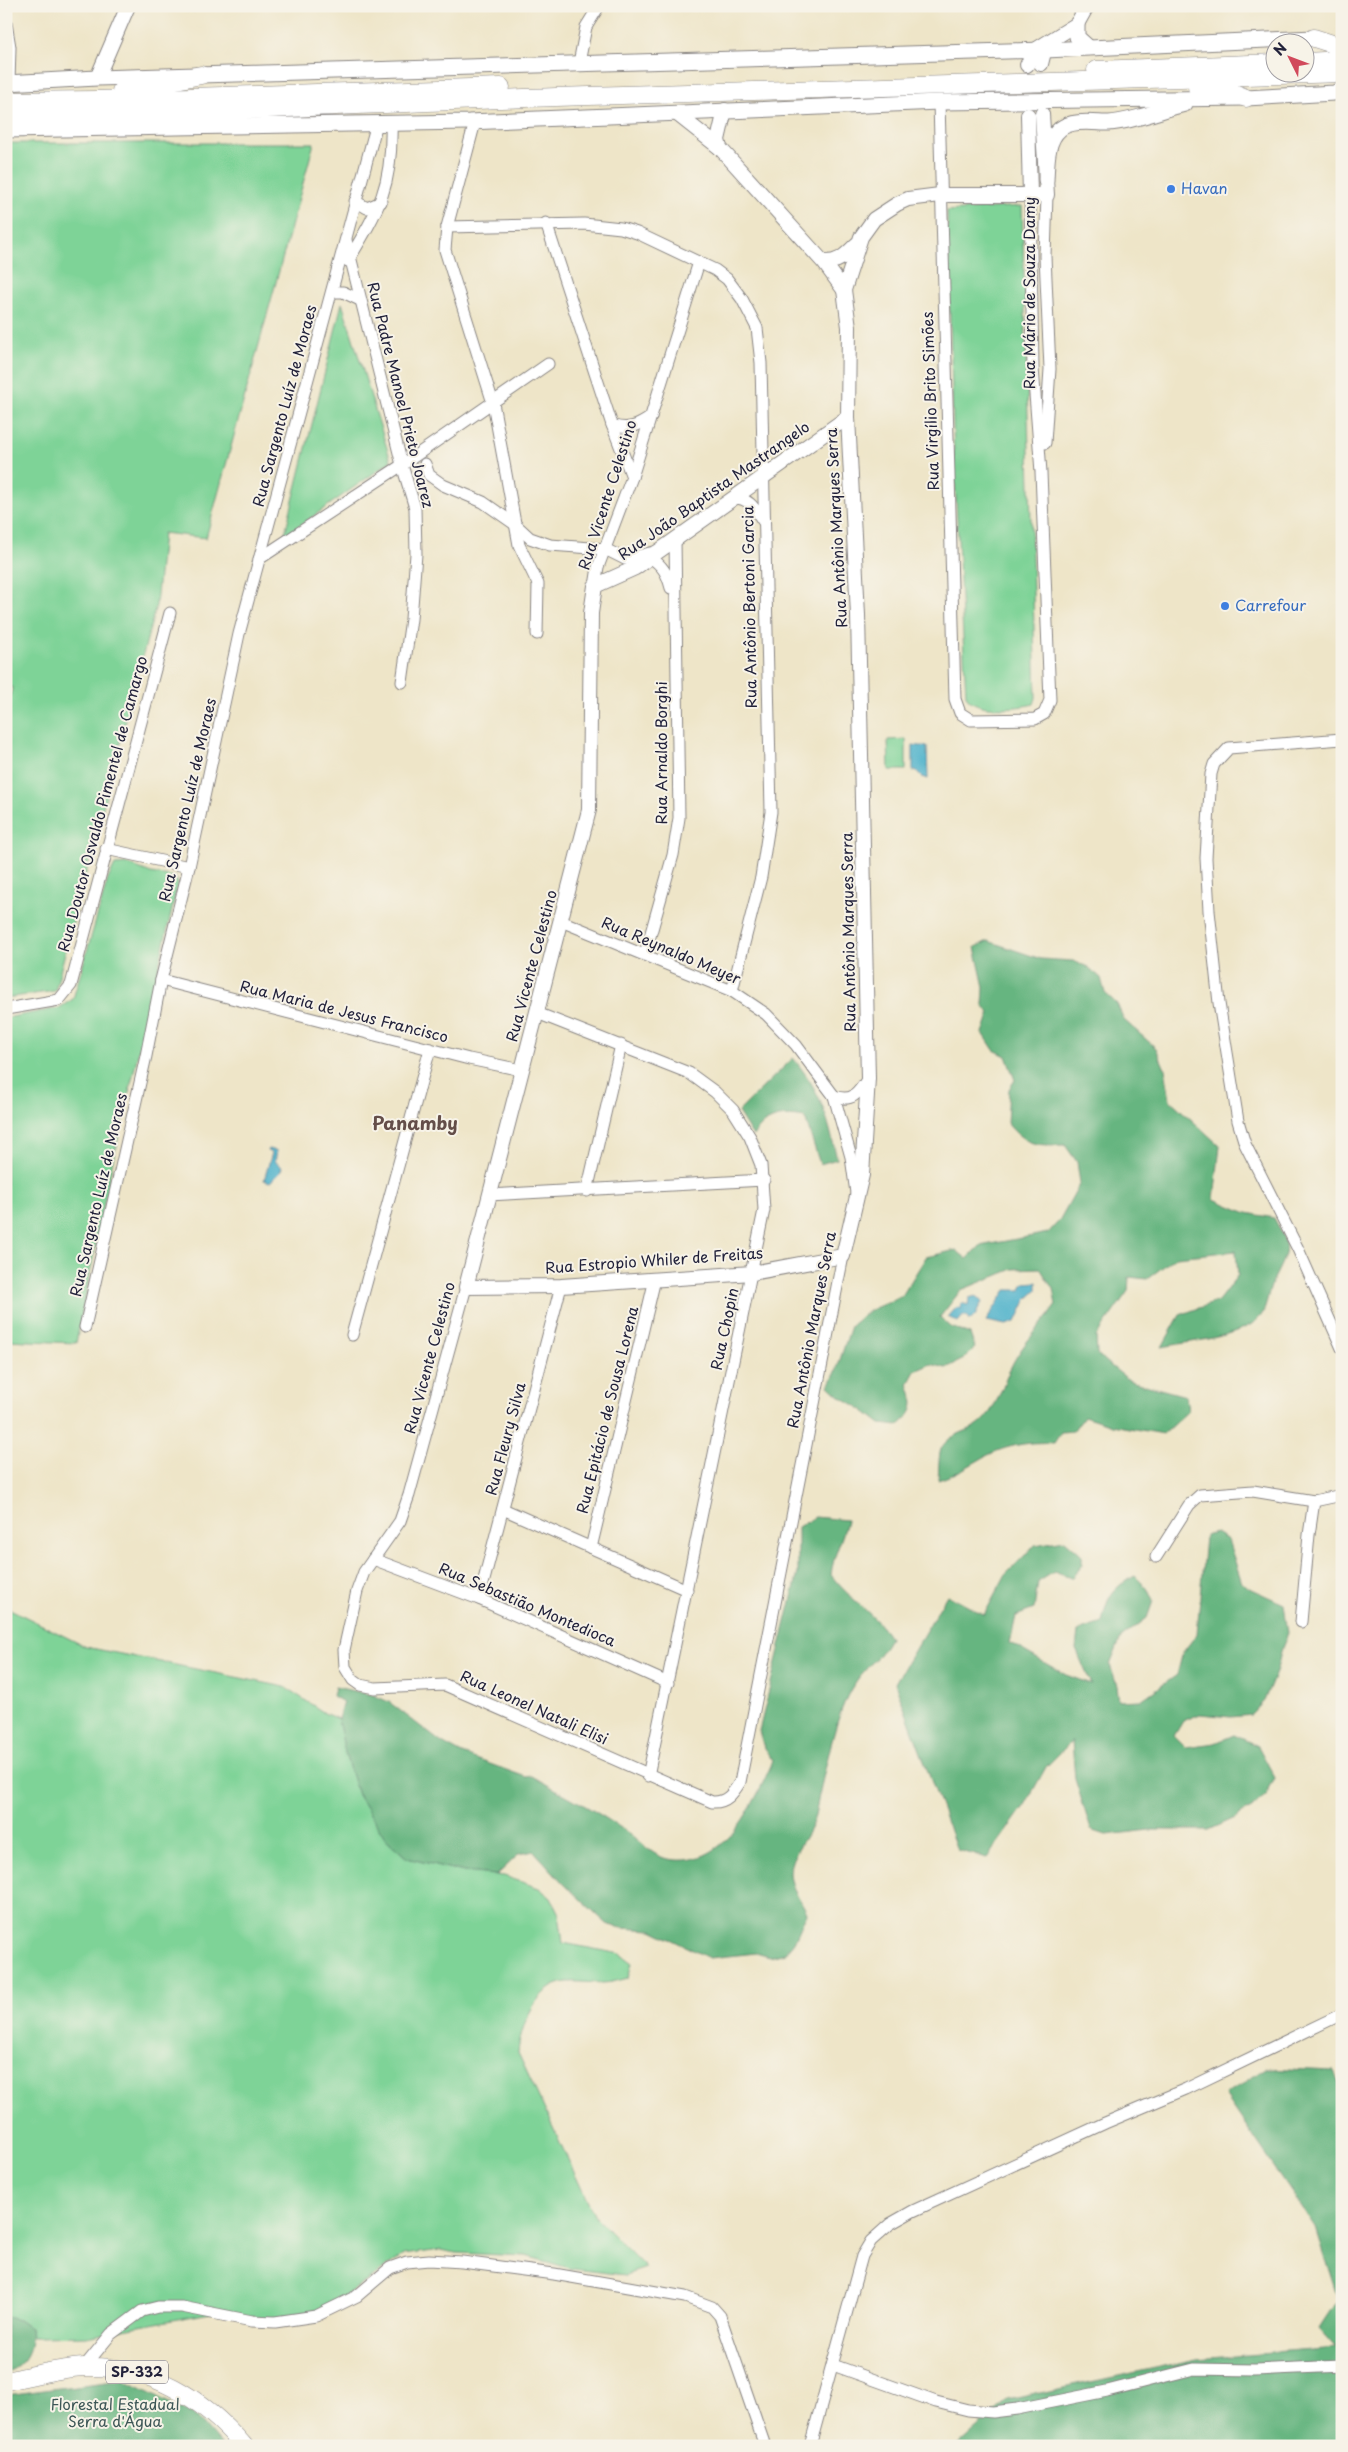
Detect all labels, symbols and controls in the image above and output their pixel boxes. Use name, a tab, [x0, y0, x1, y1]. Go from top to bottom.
north arrow	[1266, 32, 1316, 82]
text: N	[1268, 38, 1291, 60]
place label: Havan	[1181, 176, 1228, 199]
marker: Havan	[1165, 183, 1177, 195]
street label: Rua Mário de Souza Damy	[1017, 197, 1040, 389]
street label: Rua Padre Manoel Prieto Joarez	[362, 280, 441, 510]
street label: Rua Sargento Luíz de Moraes	[245, 302, 322, 509]
street label: Rua Virgílio Brito Simões	[915, 311, 944, 491]
street label: Rua João Baptista Mastrangelo	[613, 415, 814, 565]
street label: Rua Vicente Celestino	[571, 417, 642, 572]
street label: Rua Antônio Marques Serra	[819, 427, 852, 629]
street label: Rua Antônio Bertoni Garcia	[735, 505, 762, 708]
place label: Carrefour	[1235, 593, 1306, 616]
marker: Carrefour	[1219, 600, 1231, 612]
street label: Rua Doutor Osvaldo Pimentel de Camargo	[51, 653, 152, 954]
street label: Rua Arnaldo Borghi	[649, 681, 672, 825]
street label: Rua Sargento Luíz de Moraes	[152, 695, 221, 904]
street label: Rua Antônio Marques Serra	[834, 831, 861, 1032]
street label: Rua Vicente Celestino	[499, 887, 562, 1044]
street label: Rua Reynaldo Meyer	[598, 910, 745, 989]
street label: Rua Maria de Jesus Francisco	[238, 974, 451, 1048]
street label: Rua Sargento Luíz de Moraes	[63, 1090, 132, 1299]
district label: Panamby	[372, 1109, 458, 1136]
street label: Rua Antônio Marques Serra	[780, 1229, 841, 1430]
street label: Rua Estropio Whiler de Freitas	[544, 1240, 764, 1279]
street label: Rua Vicente Celestino	[397, 1279, 460, 1436]
street label: Rua Chopin	[704, 1285, 743, 1372]
street label: Rua Epitácio de Sousa Lorena	[570, 1303, 644, 1516]
street label: Rua Fleury Silva	[478, 1379, 531, 1498]
street label: Rua Sebastião Montedioca	[435, 1556, 620, 1652]
street label: Rua Leonel Natali Elisi	[457, 1664, 612, 1750]
road number: SP-332	[106, 2360, 168, 2384]
park label: Florestal Estadual Serra d'Água	[50, 2392, 180, 2432]

